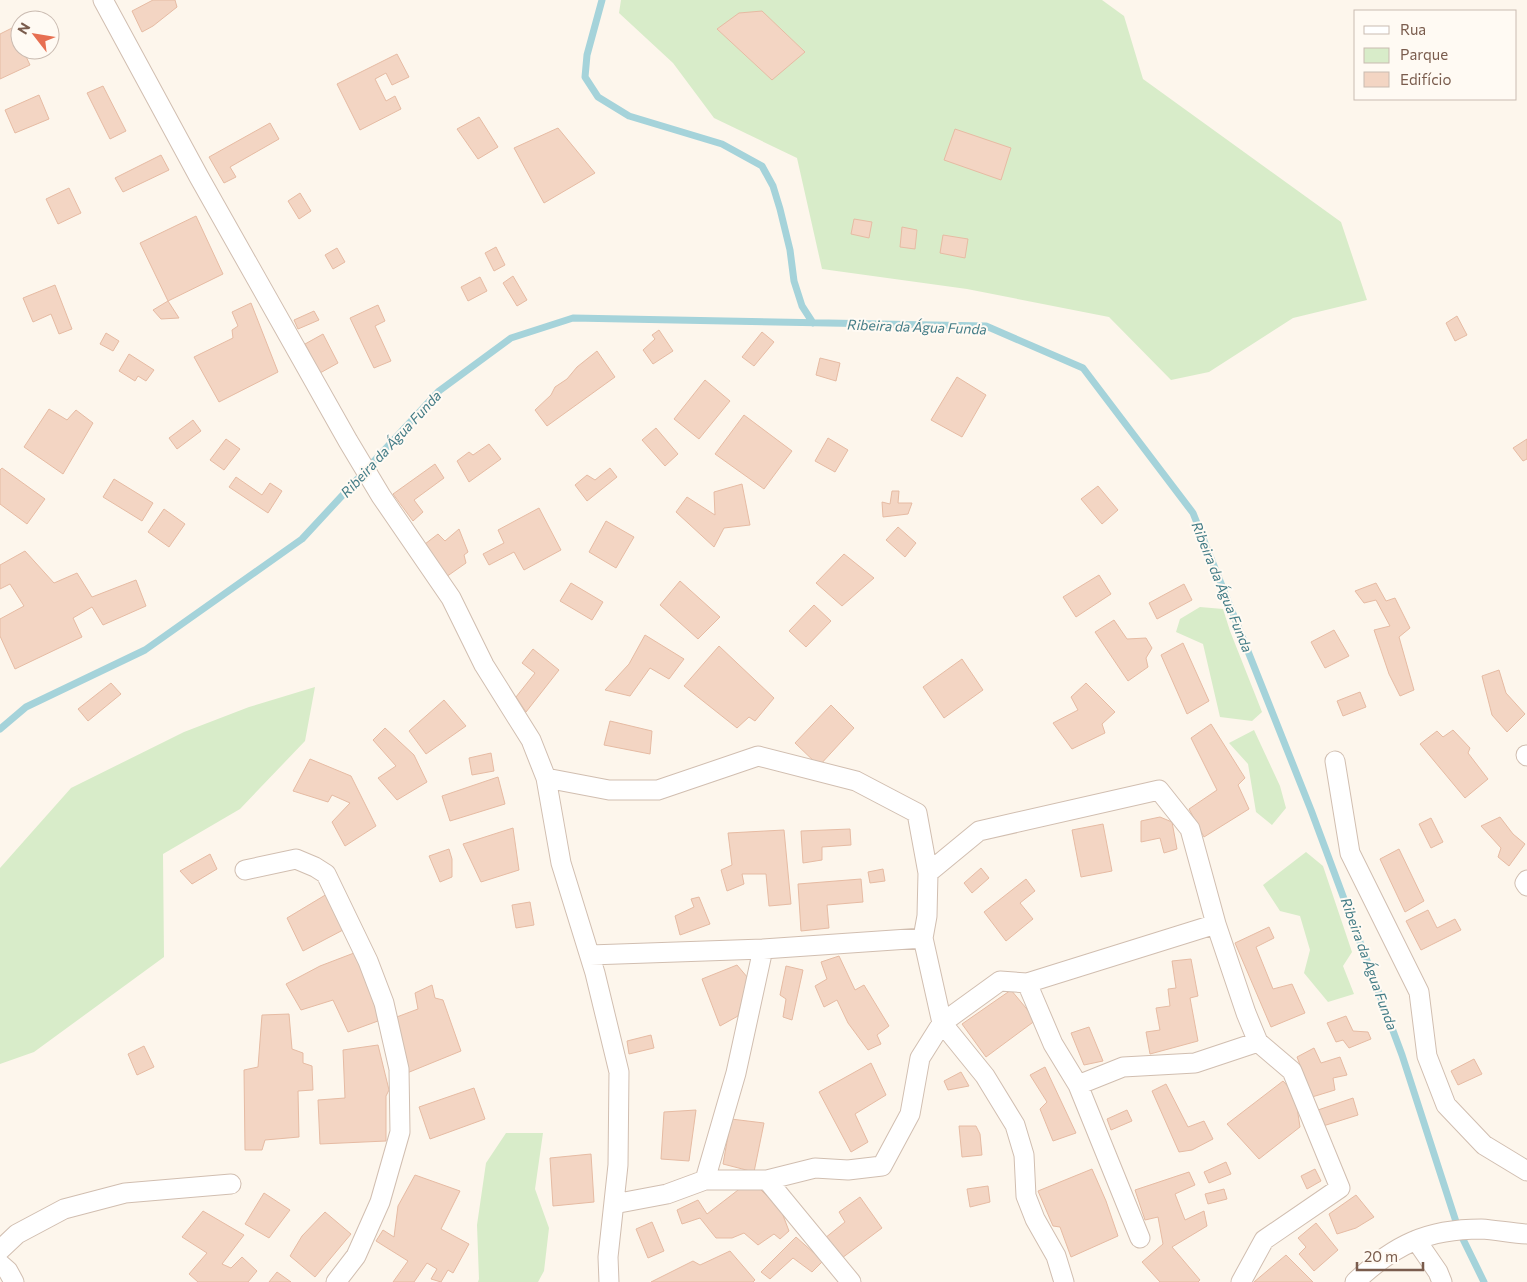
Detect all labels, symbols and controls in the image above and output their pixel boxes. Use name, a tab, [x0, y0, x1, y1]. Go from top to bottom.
north arrow	[10, 10, 60, 60]
legend	[1354, 10, 1517, 100]
text: N	[13, 19, 33, 37]
text: Rua	[1400, 20, 1426, 38]
text: Parque	[1400, 45, 1448, 63]
text: Edifício	[1400, 70, 1451, 88]
water label: Ribeira da Água Funda	[847, 316, 987, 337]
water label: Ribeira da Água Funda	[337, 387, 444, 501]
water label: Ribeira da Água Funda	[1188, 519, 1256, 655]
water label: Ribeira da Água Funda	[1338, 895, 1401, 1032]
scale bar	[1357, 1240, 1423, 1272]
text: 20 m	[1364, 1247, 1398, 1265]

